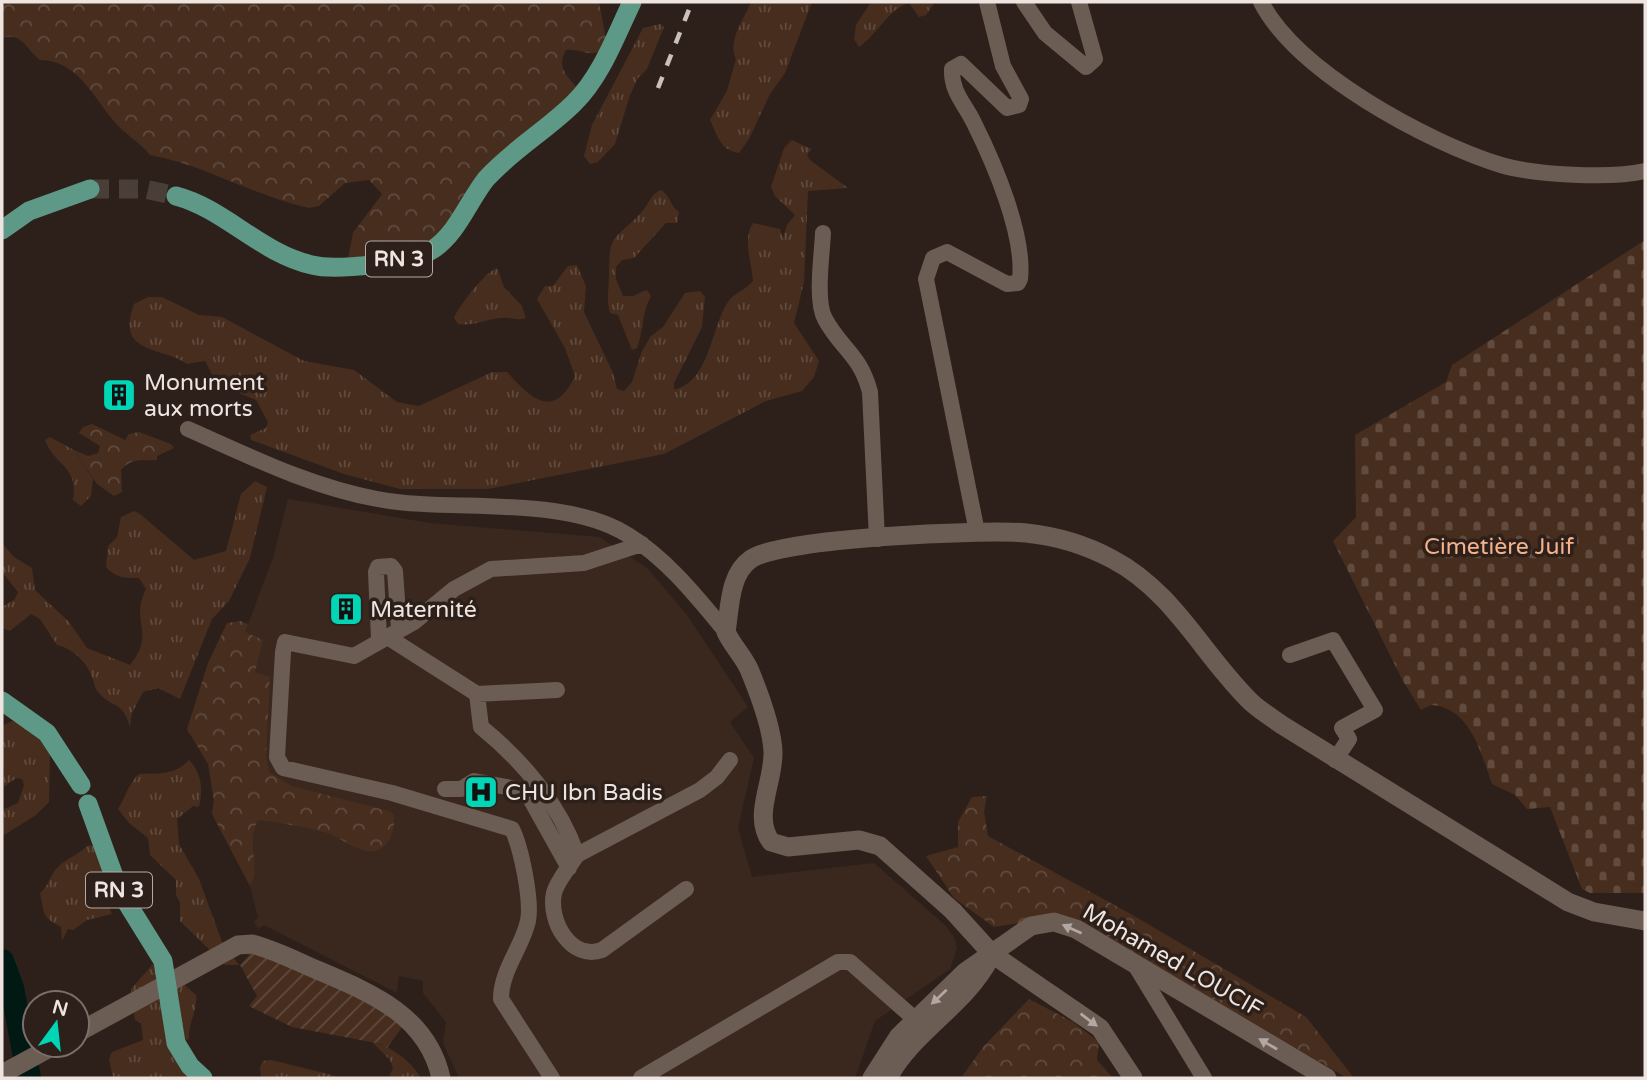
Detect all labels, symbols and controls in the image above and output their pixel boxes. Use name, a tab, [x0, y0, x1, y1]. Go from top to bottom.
road number: RN 3	[366, 242, 432, 276]
place label: Monument aux morts	[144, 369, 265, 423]
building icon: Monument aux morts	[100, 376, 138, 414]
park label: Cimetière Juif	[1424, 533, 1574, 561]
building icon: Maternité	[327, 590, 365, 628]
place label: Maternité	[370, 596, 477, 624]
hospital icon: CHU Ibn Badis	[462, 773, 500, 811]
place label: CHU Ibn Badis	[505, 779, 663, 807]
road number: RN 3	[86, 872, 152, 908]
street label: Mohamed LOUCIF	[1077, 898, 1268, 1024]
one-way arrow	[1062, 923, 1082, 935]
one-way arrow	[931, 988, 948, 1004]
north arrow	[21, 989, 91, 1059]
text: N	[50, 996, 70, 1021]
one-way arrow	[1080, 1012, 1098, 1027]
one-way arrow	[1259, 1038, 1278, 1050]

